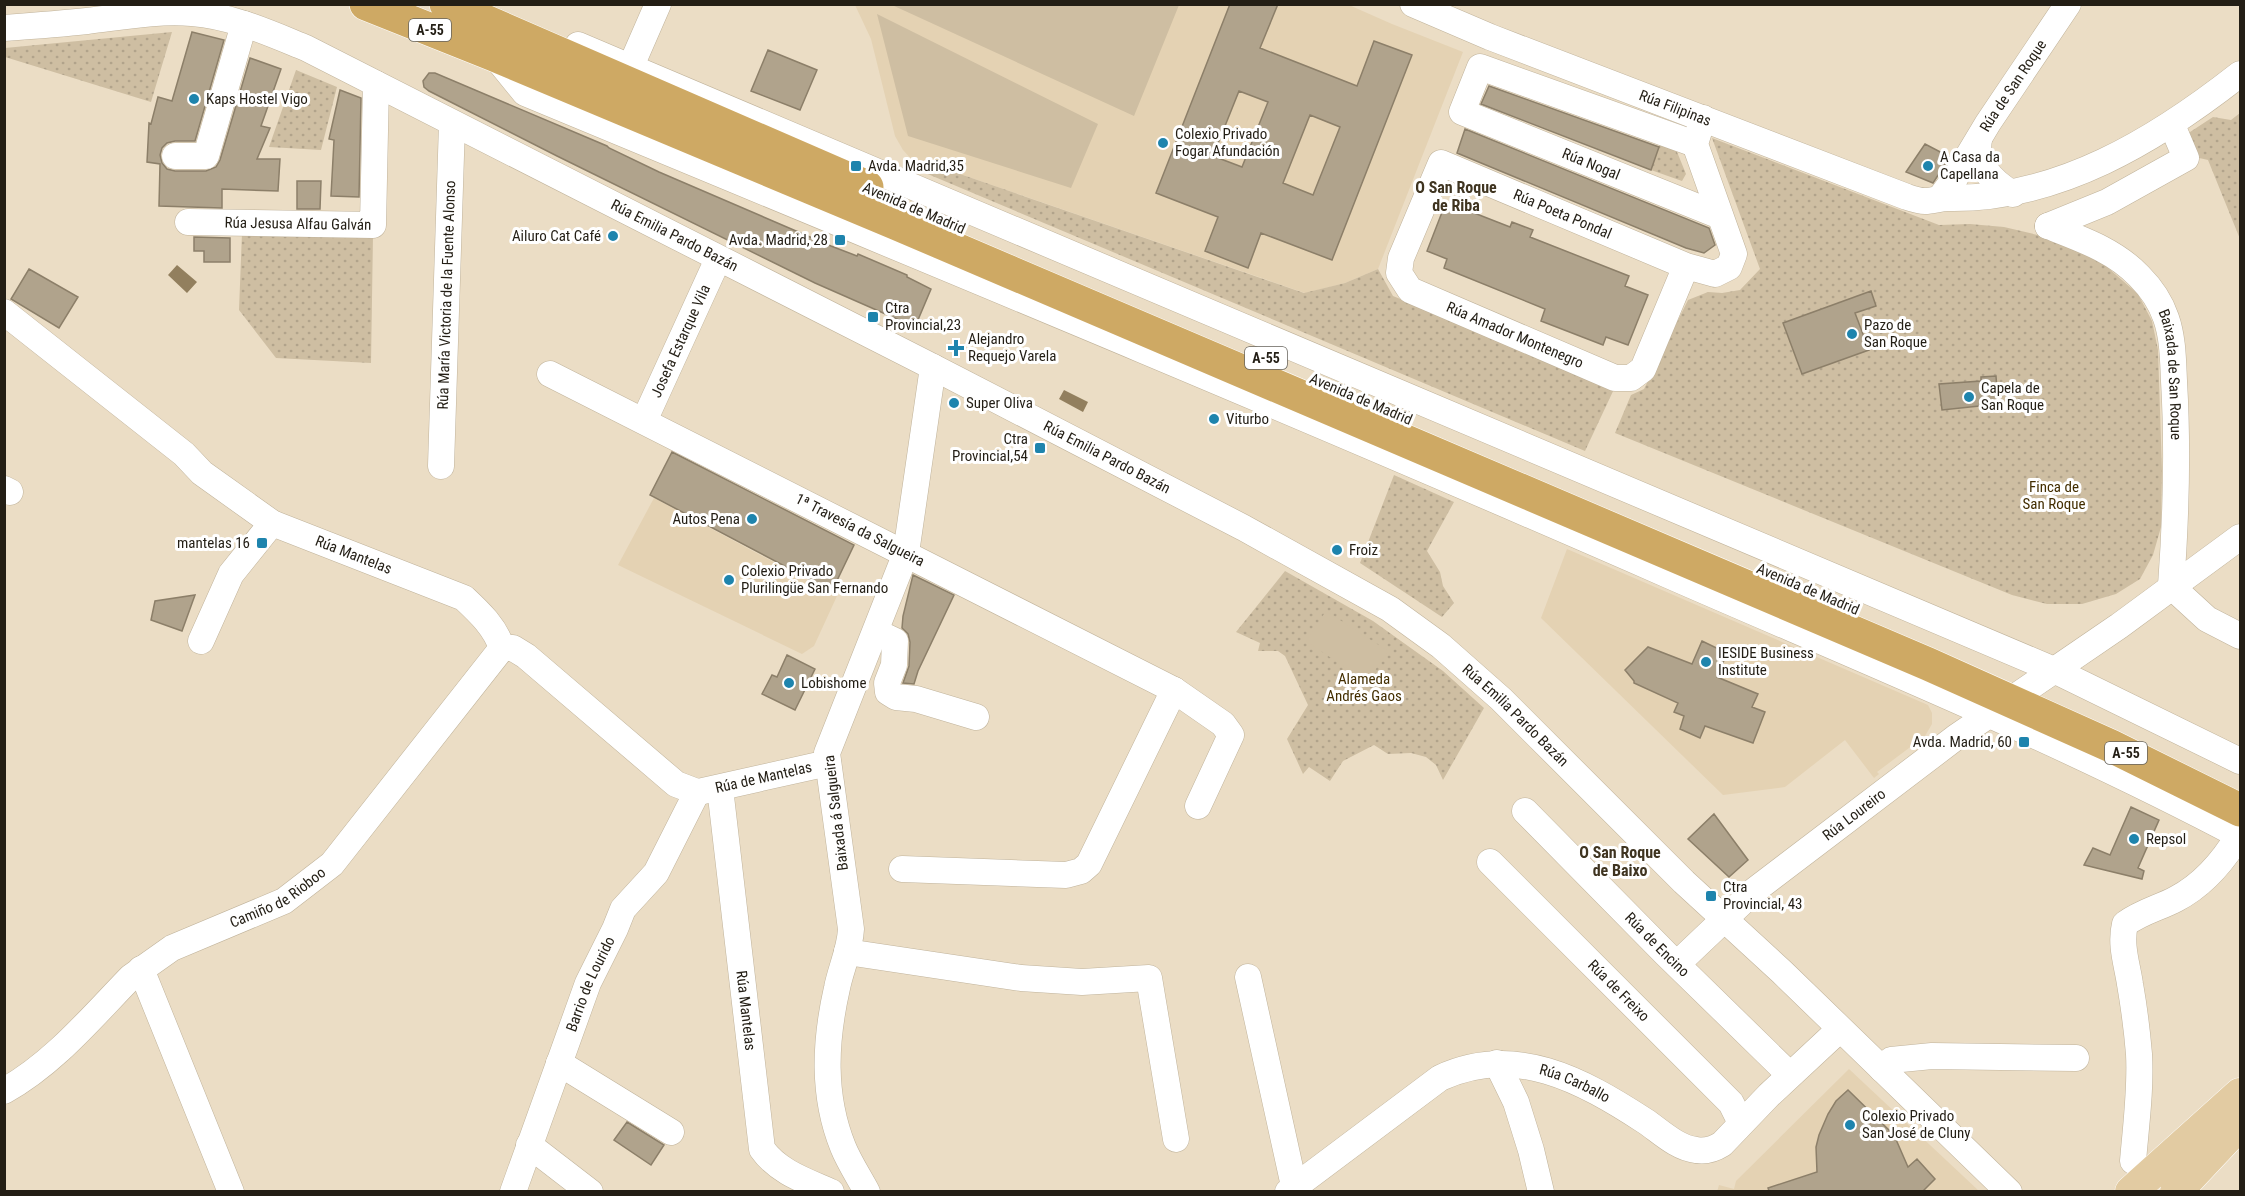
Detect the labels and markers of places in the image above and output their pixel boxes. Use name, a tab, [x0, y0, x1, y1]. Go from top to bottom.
place label: Kaps Hostel Vigo	[206, 90, 308, 108]
marker: Kaps Hostel Vigo	[187, 92, 201, 106]
place label: Colexio Privado Fogar Afundación	[1175, 125, 1280, 160]
marker: Colexio Privado Fogar Afundación	[1156, 136, 1170, 150]
place label: A Casa da Capellana	[1940, 148, 2000, 183]
place label: Avda. Madrid,35	[868, 157, 964, 175]
marker: Avda. Madrid,35	[849, 159, 863, 173]
marker: A Casa da Capellana	[1921, 159, 1935, 173]
place label: Ailuro Cat Café	[512, 227, 601, 245]
marker: Ailuro Cat Café	[606, 229, 620, 243]
place label: Avda. Madrid, 28	[729, 231, 828, 249]
marker: Avda. Madrid, 28	[833, 233, 847, 247]
place label: Ctra Provincial,23	[885, 299, 961, 334]
marker: Ctra Provincial,23	[866, 310, 880, 324]
place label: Pazo de San Roque	[1864, 316, 1927, 351]
marker: Pazo de San Roque	[1845, 327, 1859, 341]
place label: Alejandro Requejo Varela	[968, 330, 1056, 365]
marker: Alejandro Requejo Varela	[949, 341, 963, 355]
place label: Capela de San Roque	[1981, 379, 2044, 414]
marker: Capela de San Roque	[1962, 390, 1976, 404]
place label: Super Oliva	[966, 394, 1033, 412]
marker: Super Oliva	[947, 396, 961, 410]
place label: Viturbo	[1226, 410, 1269, 428]
marker: Viturbo	[1207, 412, 1221, 426]
place label: Ctra Provincial,54	[952, 430, 1028, 465]
marker: Ctra Provincial,54	[1033, 441, 1047, 455]
place label: Autos Pena	[672, 510, 740, 528]
marker: Autos Pena	[745, 512, 759, 526]
place label: mantelas 16	[177, 534, 250, 552]
marker: mantelas 16	[255, 536, 269, 550]
place label: Froiz	[1349, 541, 1378, 559]
marker: Froiz	[1330, 543, 1344, 557]
place label: Colexio Privado Plurilingüe San Fernando	[741, 562, 888, 597]
marker: Colexio Privado Plurilingüe San Fernando	[722, 573, 736, 587]
place label: IESIDE Business Institute	[1718, 644, 1814, 679]
marker: IESIDE Business Institute	[1699, 655, 1713, 669]
place label: Lobishome	[801, 674, 866, 692]
marker: Lobishome	[782, 676, 796, 690]
place label: Avda. Madrid, 60	[1913, 733, 2012, 751]
marker: Avda. Madrid, 60	[2017, 735, 2031, 749]
place label: Repsol	[2146, 830, 2186, 848]
marker: Repsol	[2127, 832, 2141, 846]
place label: Ctra Provincial, 43	[1723, 878, 1802, 913]
marker: Ctra Provincial, 43	[1704, 889, 1718, 903]
place label: Colexio Privado San José de Cluny	[1862, 1107, 1970, 1142]
marker: Colexio Privado San José de Cluny	[1843, 1118, 1857, 1132]

